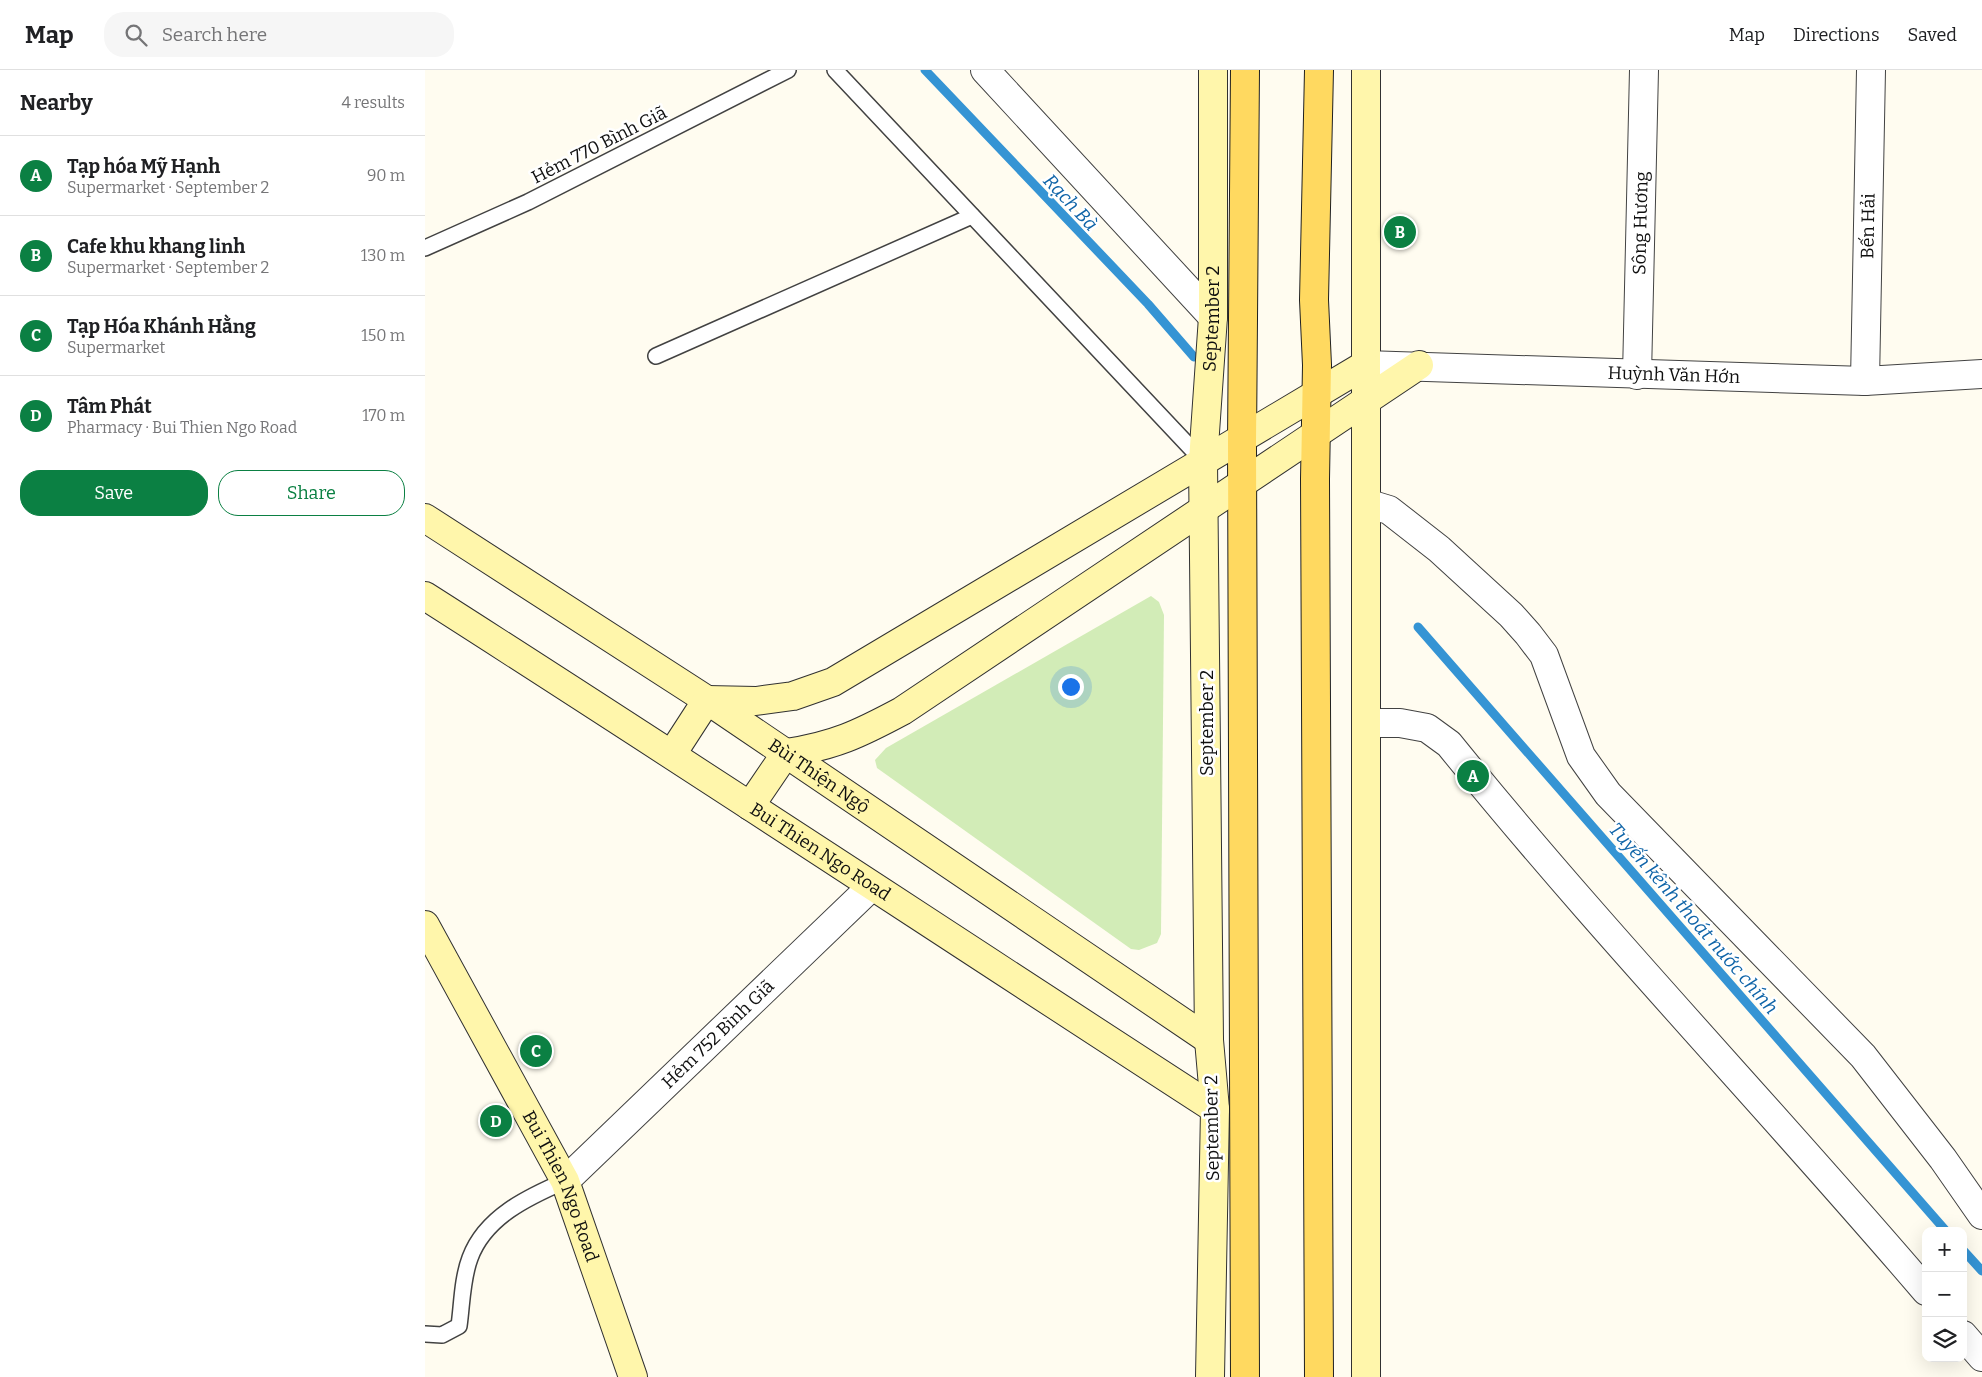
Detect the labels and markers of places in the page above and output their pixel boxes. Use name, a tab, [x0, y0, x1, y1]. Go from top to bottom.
pin: B	[1384, 213, 1416, 251]
pin: A	[1457, 757, 1489, 795]
pin: C	[520, 1032, 552, 1070]
pin: D	[480, 1102, 512, 1140]

